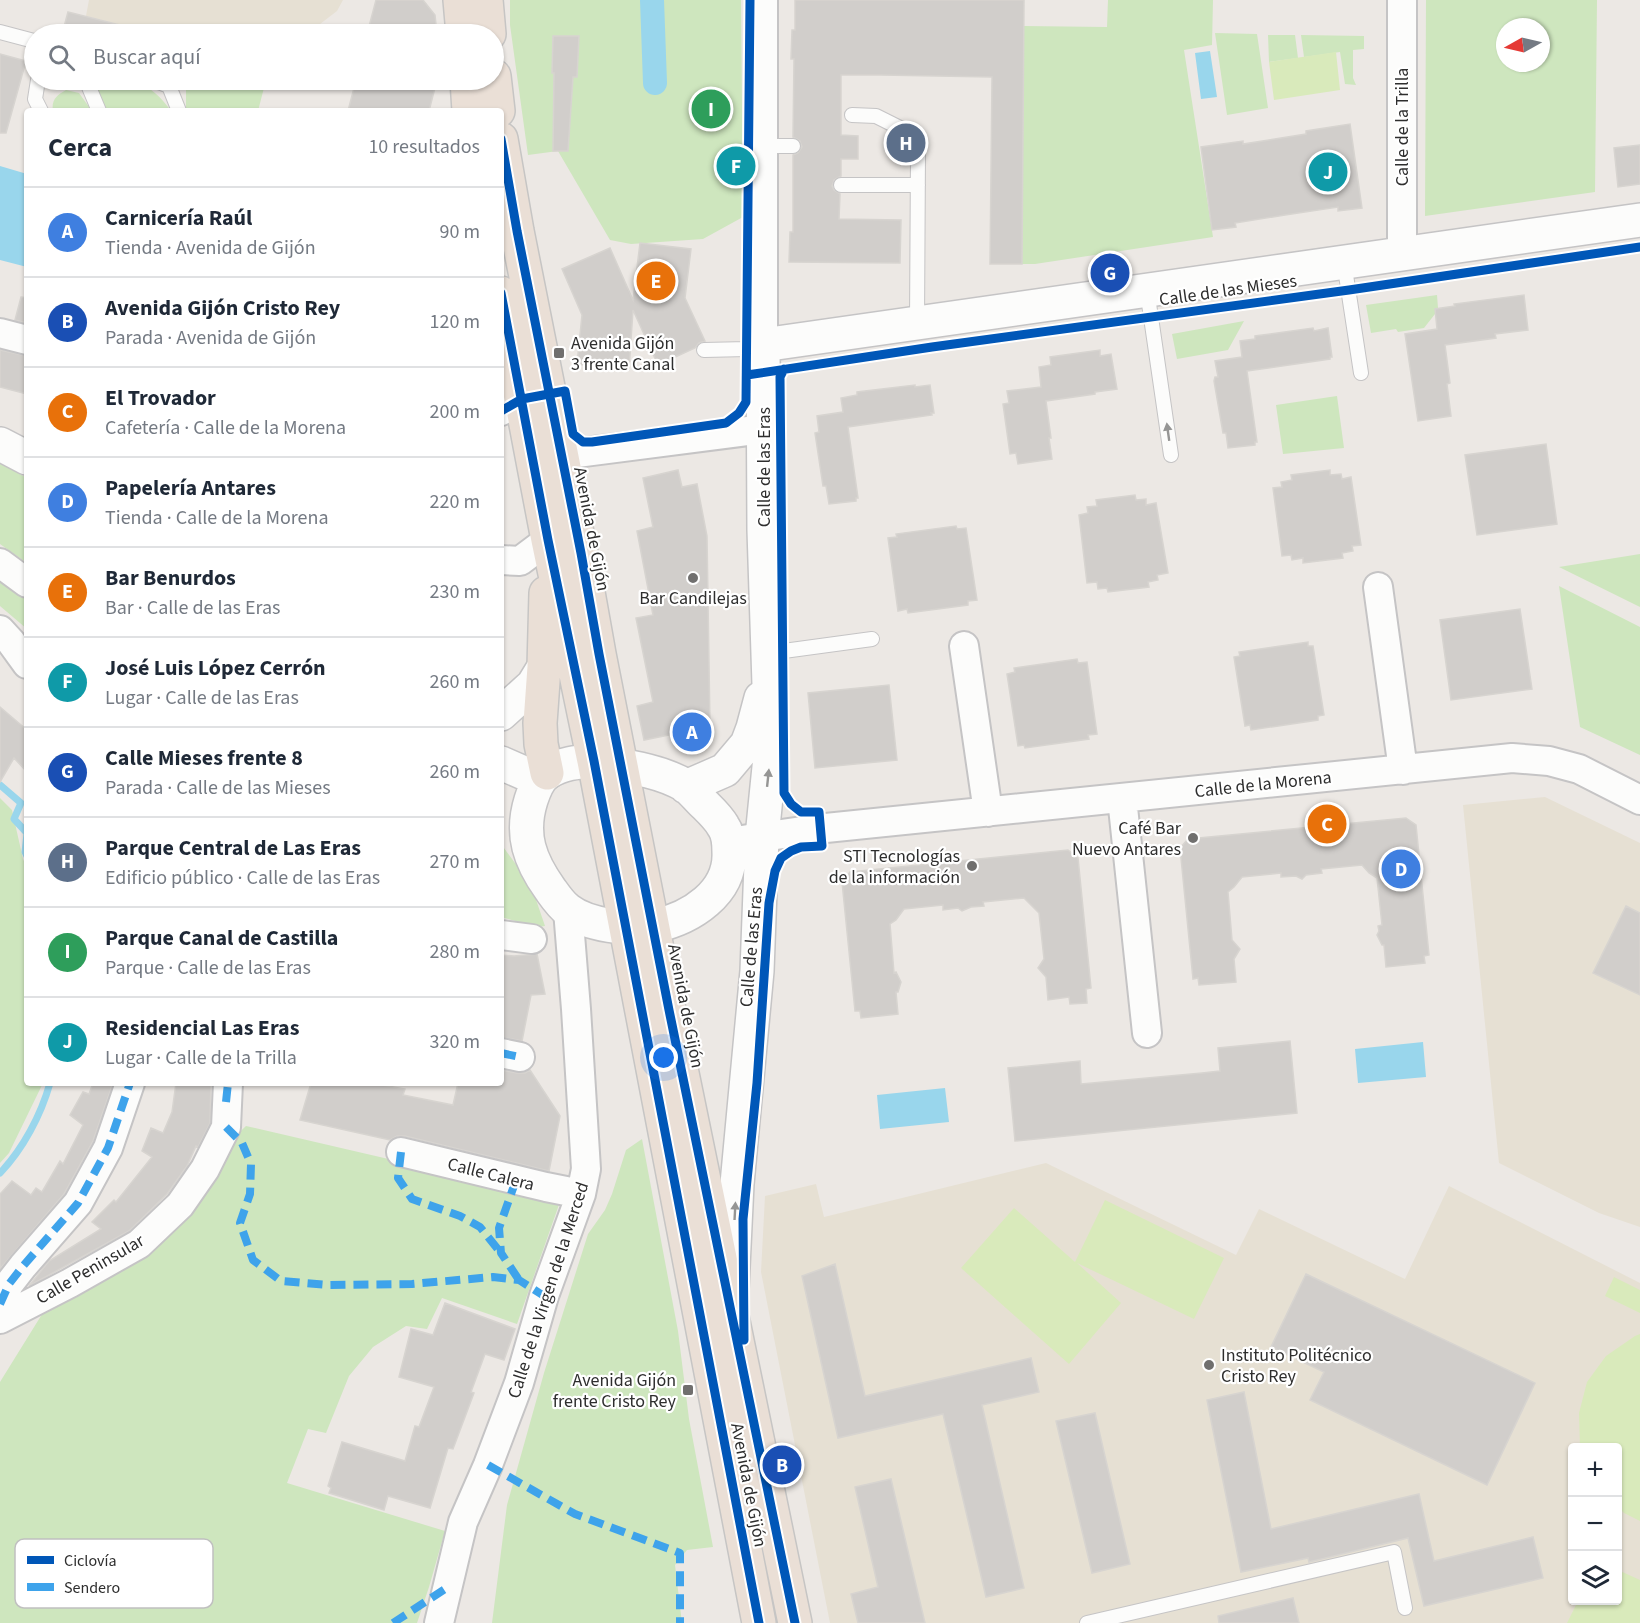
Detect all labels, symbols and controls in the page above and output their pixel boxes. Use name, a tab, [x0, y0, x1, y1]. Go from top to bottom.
north arrow	[1496, 18, 1550, 72]
search box	[24, 24, 504, 90]
icon: search	[45, 41, 78, 74]
text: Buscar aquí	[93, 41, 201, 73]
street label: Calle de la Trilla	[1390, 68, 1415, 186]
pin: I	[692, 86, 730, 132]
pin: H	[886, 120, 926, 166]
text: Cerca	[48, 129, 112, 166]
text: 10 resultados	[368, 133, 480, 161]
pin: F	[716, 144, 756, 188]
pin: J	[1308, 150, 1348, 195]
text: Carnicería Raúl	[105, 202, 252, 234]
text: A	[62, 218, 73, 246]
text: 90 m	[440, 218, 480, 246]
text: Tienda · Avenida de Gijón	[105, 234, 316, 262]
pin: G	[1090, 250, 1130, 296]
pin: E	[636, 258, 676, 304]
street label: Calle de las Mieses	[1158, 268, 1299, 313]
text: Avenida Gijón Cristo Rey	[105, 292, 340, 324]
text: B	[61, 308, 74, 336]
text: 120 m	[430, 308, 480, 336]
text: Parada · Avenida de Gijón	[105, 324, 316, 352]
place label: Avenida Gijón 3 frente Canal	[571, 331, 675, 377]
marker: Avenida Gijón 3 frente Canal	[552, 346, 566, 360]
text: El Trovador	[105, 382, 216, 414]
text: C	[62, 398, 73, 426]
text: 200 m	[430, 398, 480, 426]
street label: Calle de las Eras	[752, 407, 777, 527]
text: Cafetería · Calle de la Morena	[105, 414, 346, 442]
one-way arrow	[1163, 422, 1172, 441]
street label: Avenida de Gijón	[567, 465, 616, 593]
text: Papelería Antares	[105, 472, 276, 504]
text: D	[61, 488, 74, 516]
text: 220 m	[430, 488, 480, 516]
text: Tienda · Calle de la Morena	[105, 504, 329, 532]
text: Bar Benurdos	[105, 562, 236, 594]
marker: Bar Candilejas	[686, 571, 700, 585]
text: E	[62, 578, 73, 606]
text: 230 m	[430, 578, 480, 606]
place label: Bar Candilejas	[639, 586, 747, 611]
text: Bar · Calle de las Eras	[105, 594, 280, 622]
text: José Luis López Cerrón	[105, 652, 326, 684]
text: F	[62, 668, 73, 696]
text: 260 m	[430, 668, 480, 696]
text: Lugar · Calle de las Eras	[105, 684, 299, 712]
pin: A	[672, 710, 712, 754]
text: Calle Mieses frente 8	[105, 742, 303, 774]
text: G	[61, 758, 74, 786]
text: 260 m	[430, 758, 480, 786]
street label: Calle de la Morena	[1193, 765, 1333, 804]
one-way arrow	[763, 769, 773, 788]
text: Parada · Calle de las Mieses	[105, 774, 331, 802]
pin: C	[1308, 802, 1346, 846]
place label: Café Bar Nuevo Antares	[1072, 816, 1182, 862]
marker: Café Bar Nuevo Antares	[1186, 831, 1200, 845]
text: Parque Central de Las Eras	[105, 832, 361, 864]
place label: STI Tecnologías de la información	[829, 844, 960, 890]
pin: D	[1382, 846, 1420, 892]
text: H	[61, 848, 74, 876]
text: 270 m	[430, 848, 480, 876]
marker: STI Tecnologías de la información	[965, 859, 979, 873]
text: Edificio público · Calle de las Eras	[105, 864, 380, 892]
street label: Calle de las Eras	[734, 886, 769, 1008]
text: Parque Canal de Castilla	[105, 922, 338, 954]
text: I	[64, 938, 71, 966]
text: 280 m	[430, 938, 480, 966]
street label: Avenida de Gijón	[661, 942, 710, 1070]
text: Parque · Calle de las Eras	[105, 954, 311, 982]
text: Residencial Las Eras	[105, 1012, 299, 1044]
text: J	[62, 1028, 73, 1056]
text: 320 m	[430, 1028, 480, 1056]
your location	[649, 1043, 678, 1072]
text: Lugar · Calle de la Trilla	[105, 1044, 297, 1072]
street label: Calle Calera	[445, 1152, 537, 1197]
street label: Calle de la Virgen de la Merced	[502, 1179, 595, 1402]
one-way arrow	[731, 1201, 740, 1220]
street label: Calle Peninsular	[32, 1228, 150, 1311]
place label: Instituto Politécnico Cristo Rey	[1221, 1343, 1372, 1389]
marker: Instituto Politécnico Cristo Rey	[1202, 1358, 1216, 1372]
place label: Avenida Gijón frente Cristo Rey	[553, 1368, 677, 1414]
marker: Avenida Gijón frente Cristo Rey	[681, 1383, 695, 1397]
street label: Avenida de Gijón	[724, 1421, 773, 1549]
pin: B	[762, 1442, 802, 1488]
map controls	[1568, 1443, 1622, 1605]
button: +	[1568, 1443, 1622, 1497]
button: −	[1568, 1497, 1622, 1551]
legend	[15, 1539, 213, 1608]
text: Ciclovía	[64, 1550, 117, 1572]
button: layers	[1568, 1551, 1622, 1605]
text: Sendero	[64, 1577, 120, 1599]

